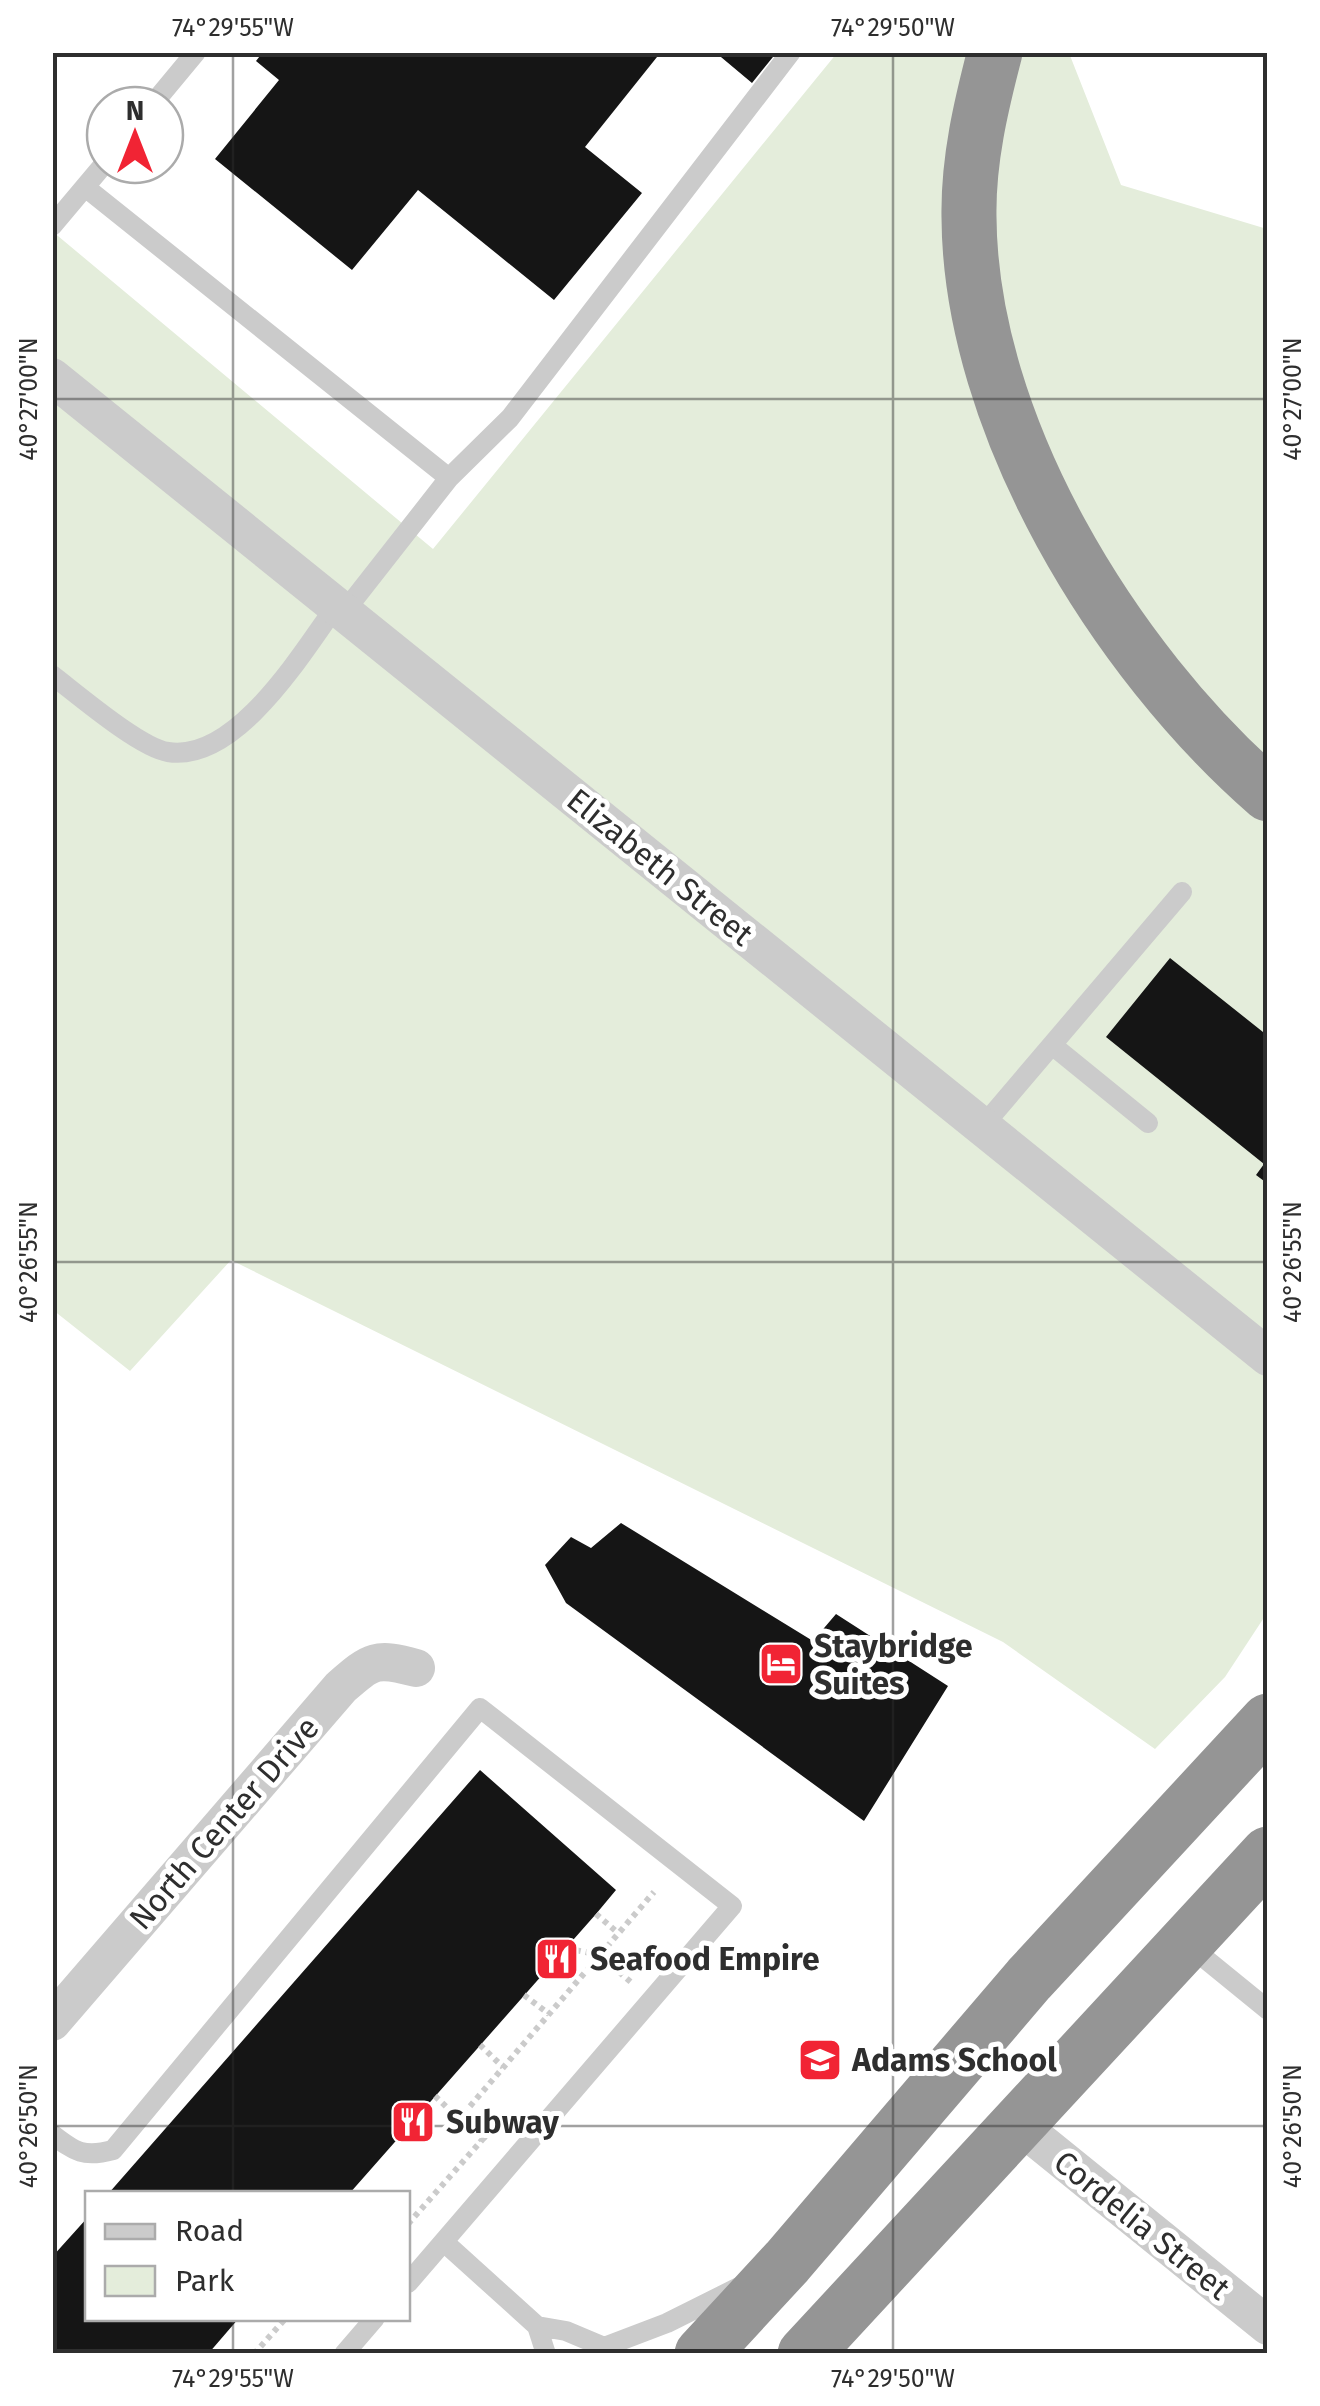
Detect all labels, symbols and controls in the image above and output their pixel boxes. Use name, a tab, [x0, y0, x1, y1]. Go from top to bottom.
text: 74°29'55"W	[172, 13, 294, 43]
text: 74°29'50"W	[831, 13, 955, 43]
north arrow	[85, 85, 185, 185]
text: N	[126, 94, 144, 127]
text: 40°27'00"N	[14, 337, 44, 461]
text: 40°27'00"N	[1278, 337, 1308, 461]
street label: Elizabeth Street	[559, 780, 761, 954]
text: 40°26'55"N	[14, 1201, 44, 1323]
text: 40°26'55"N	[1278, 1201, 1308, 1323]
place label: Staybridge Suites	[814, 1627, 973, 1702]
hotel icon: Staybridge Suites	[758, 1641, 804, 1687]
street label: North Center Drive	[121, 1709, 327, 1937]
restaurant icon: Seafood Empire	[534, 1936, 580, 1982]
place label: Seafood Empire	[590, 1940, 820, 1978]
school or university icon: Adams School	[797, 2037, 843, 2083]
place label: Adams School	[851, 2041, 1057, 2079]
text: 40°26'50"N	[14, 2064, 44, 2188]
text: 40°26'50"N	[1278, 2064, 1308, 2188]
restaurant icon: Subway	[390, 2099, 436, 2145]
place label: Subway	[446, 2103, 559, 2141]
street label: Cordelia Street	[1046, 2143, 1238, 2308]
legend	[85, 2191, 410, 2321]
text: Road	[175, 2213, 244, 2249]
text: Park	[175, 2263, 235, 2299]
text: 74°29'55"W	[172, 2364, 294, 2394]
text: 74°29'50"W	[831, 2364, 955, 2394]

